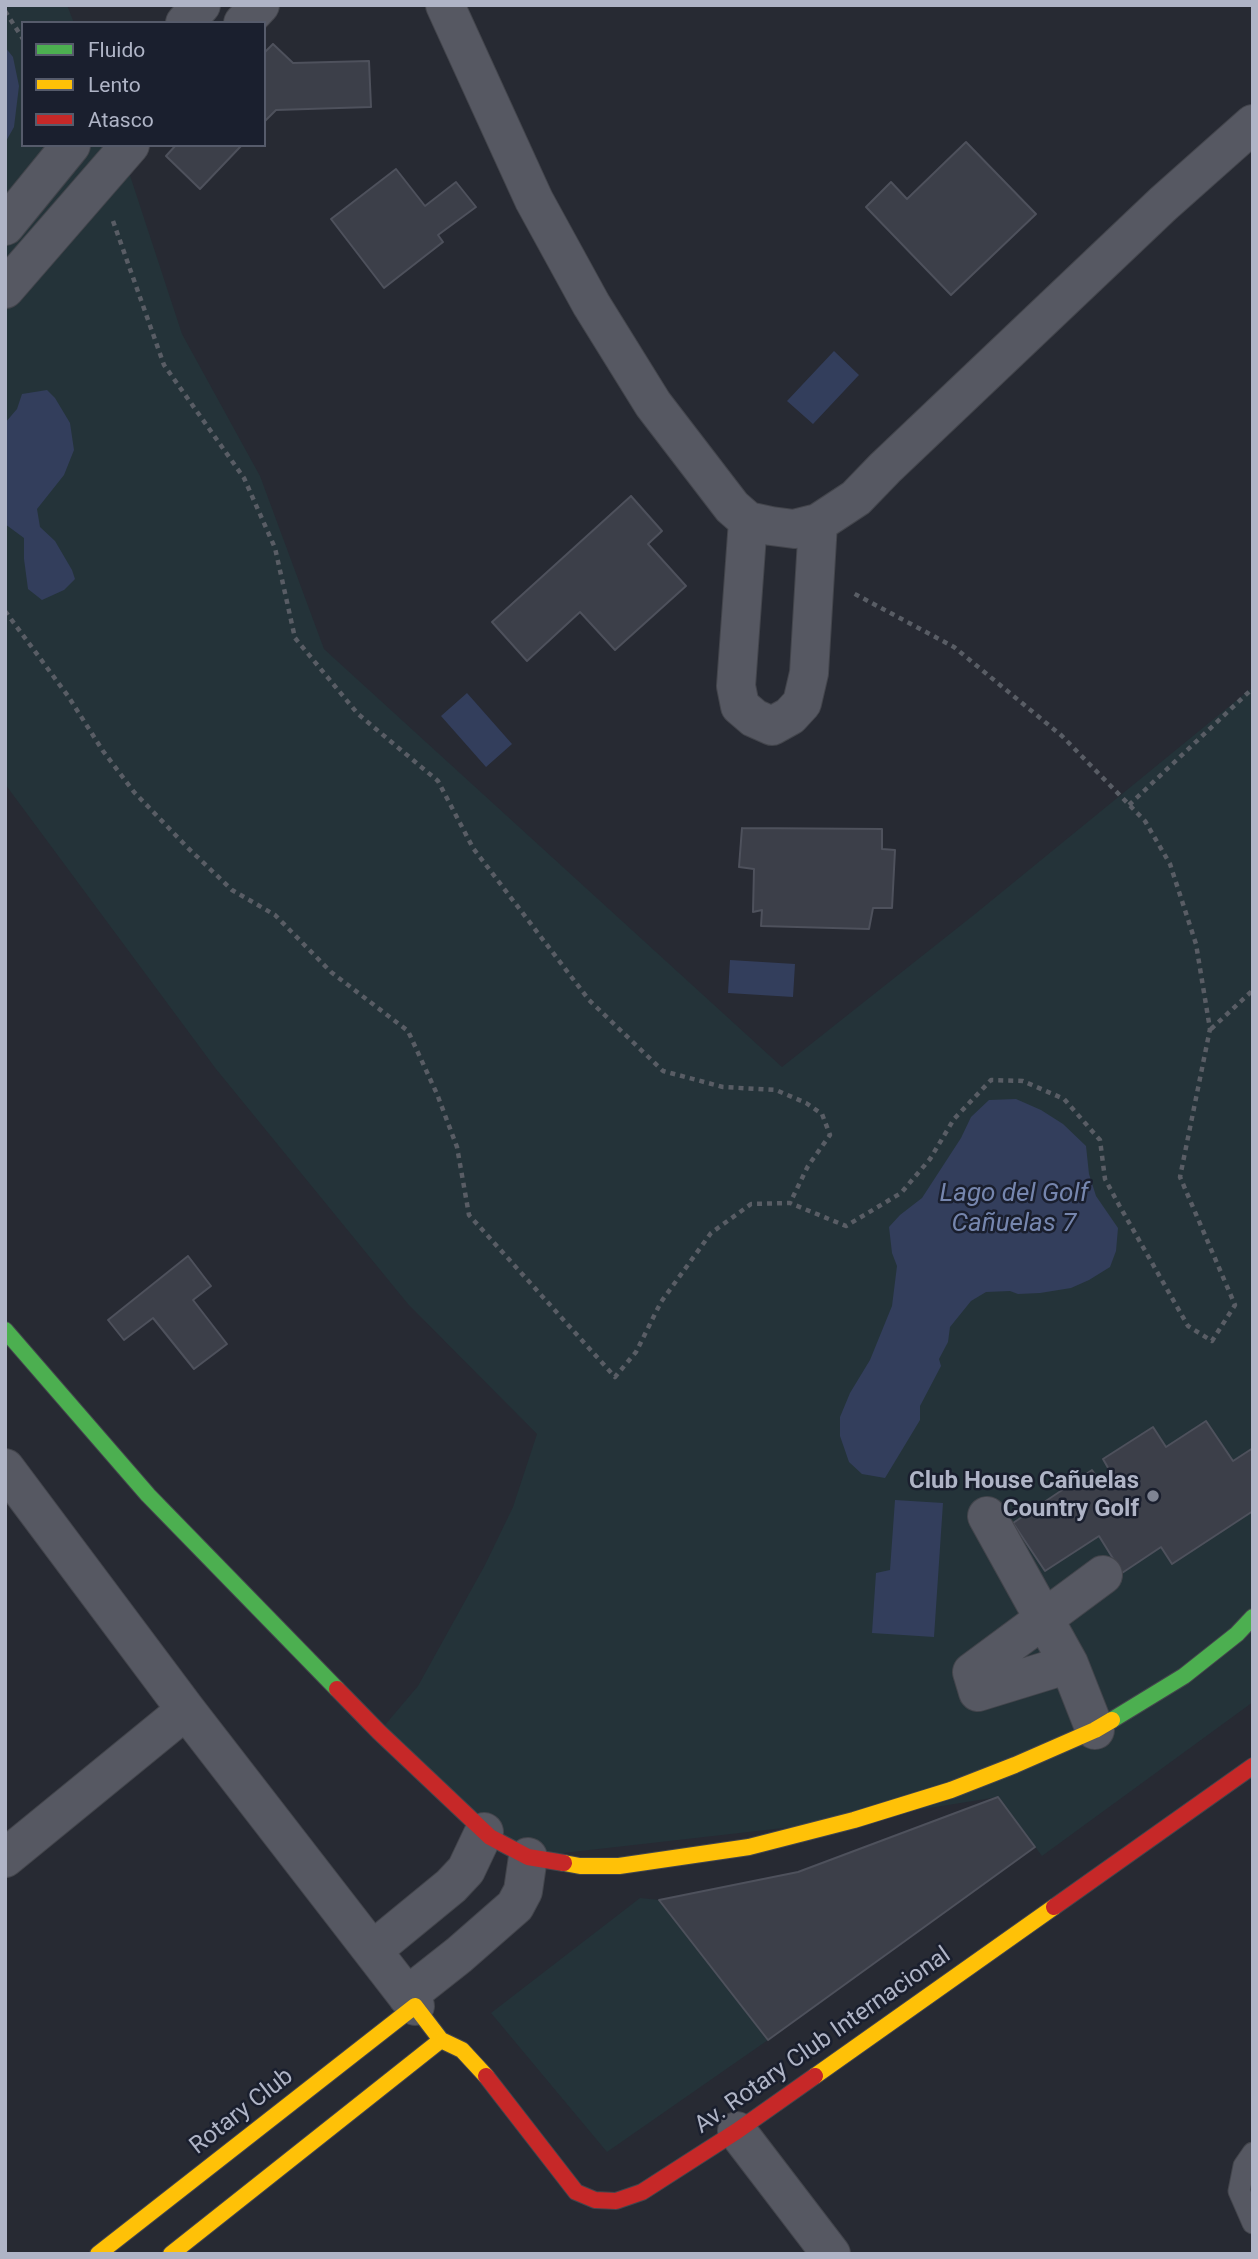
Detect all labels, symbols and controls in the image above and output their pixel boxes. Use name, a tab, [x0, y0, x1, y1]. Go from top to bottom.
legend	[21, 21, 266, 147]
text: Fluido	[88, 38, 145, 62]
text: Lento	[88, 73, 141, 97]
text: Atasco	[88, 108, 154, 132]
water label: Lago del Golf Cañuelas 7	[940, 1178, 1088, 1240]
place label: Club House Cañuelas Country Golf	[909, 1468, 1139, 1524]
marker: Club House Cañuelas Country Golf	[1145, 1488, 1161, 1504]
street label: Av. Rotary Club Internacional	[689, 1941, 957, 2141]
street label: Rotary Club	[185, 2063, 299, 2161]

